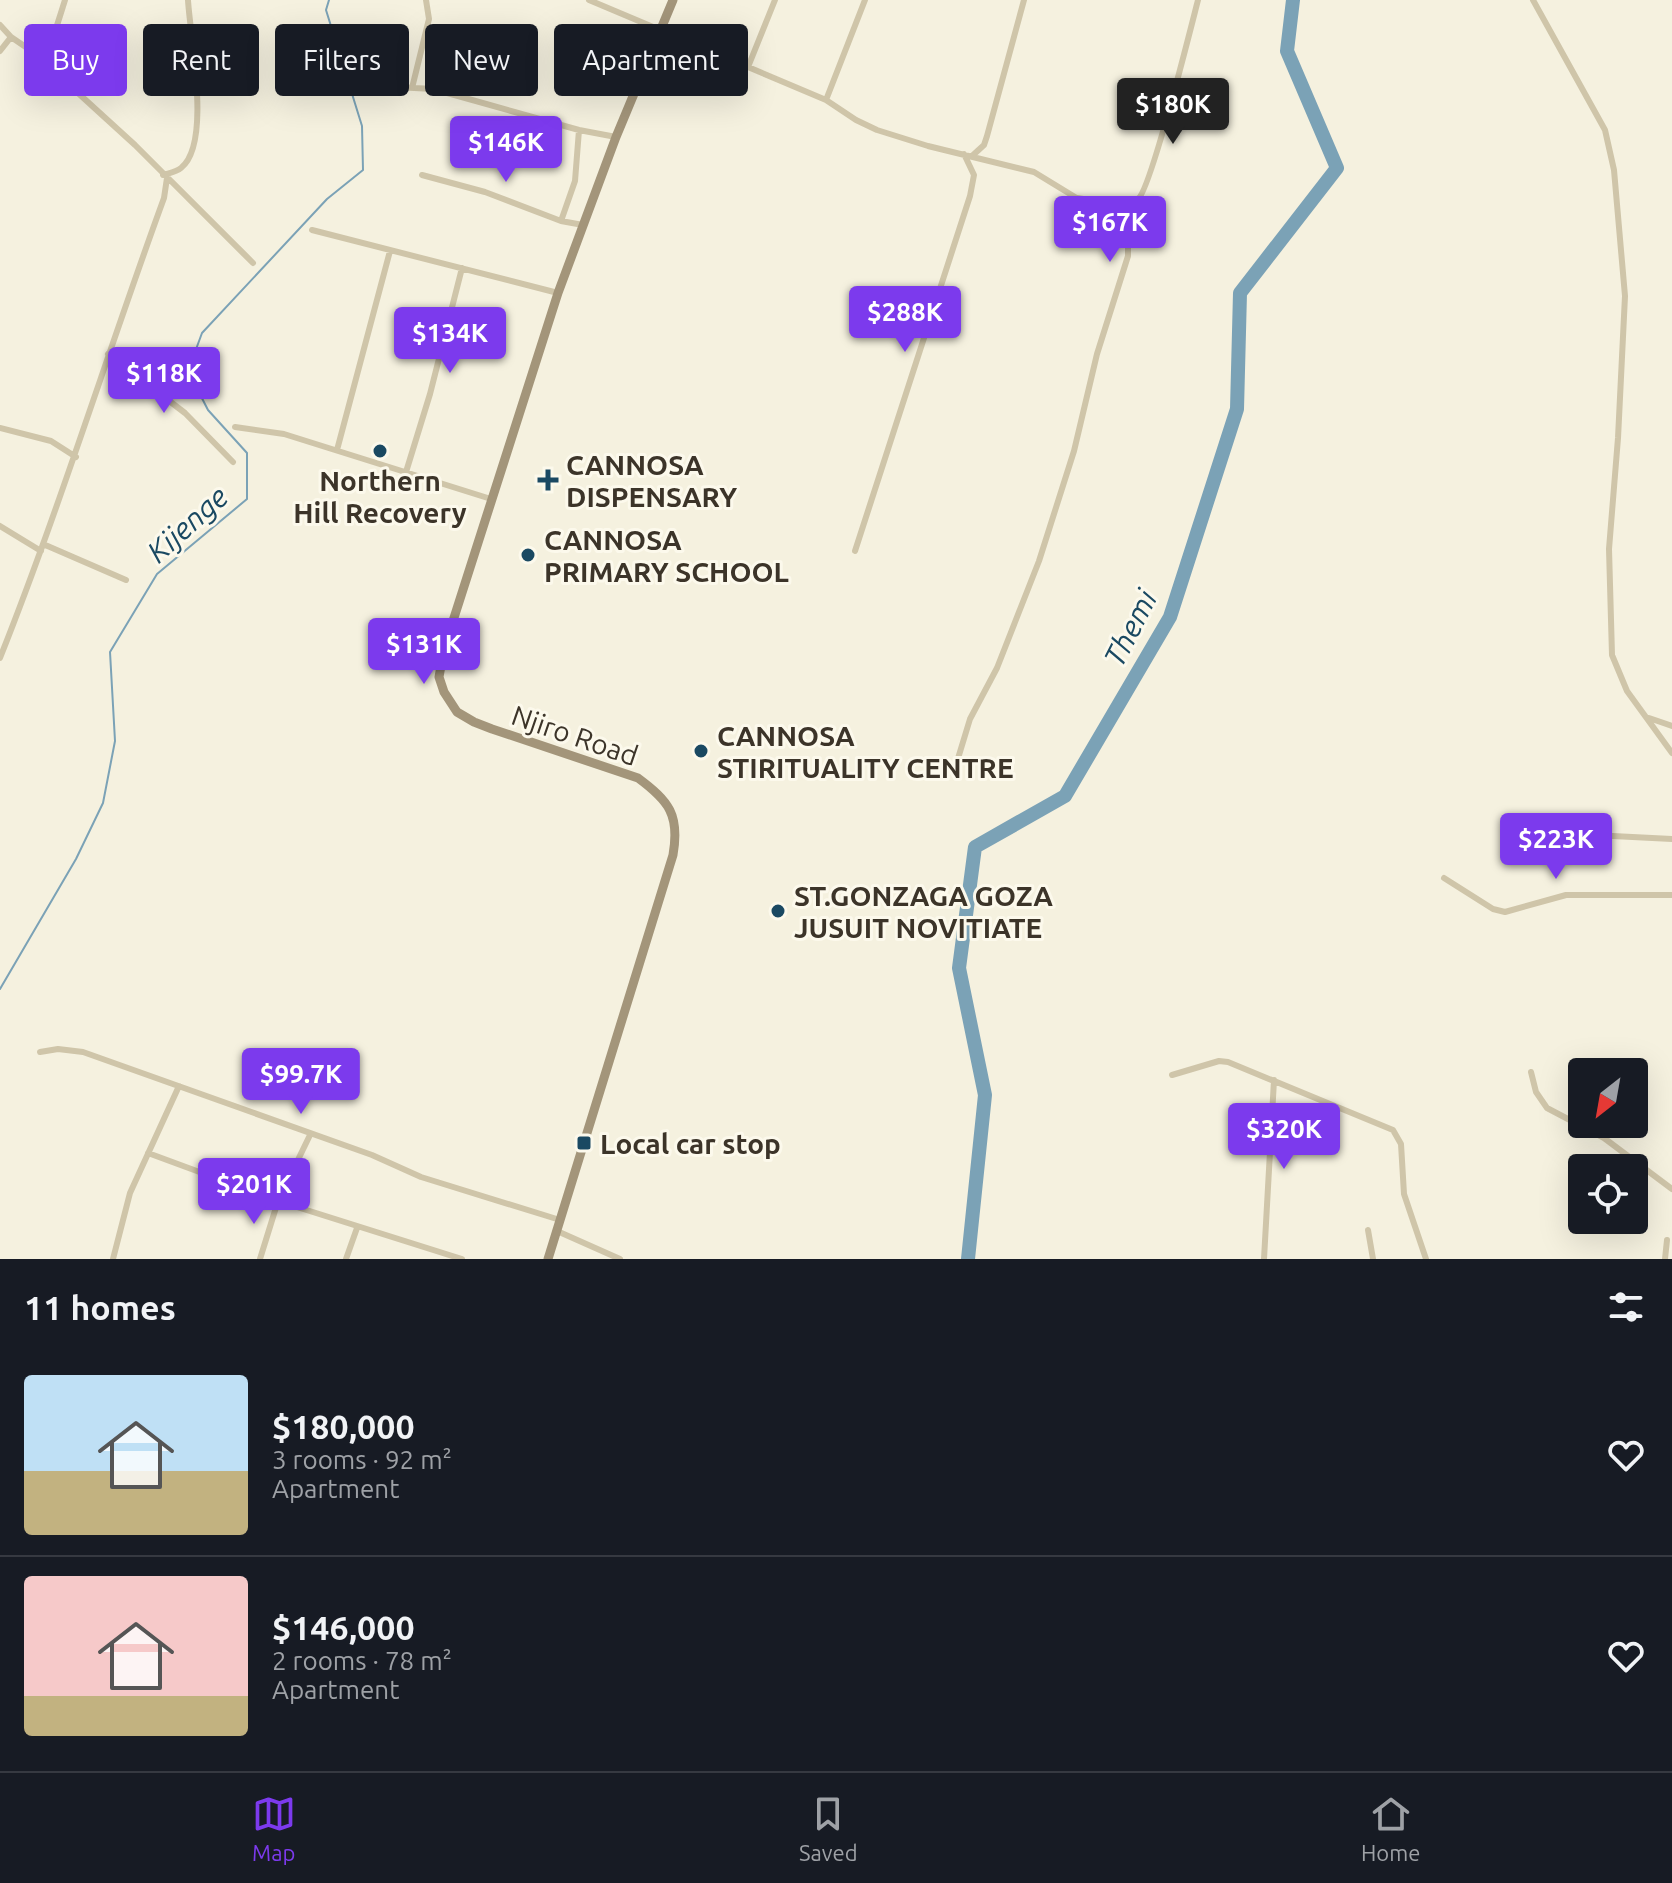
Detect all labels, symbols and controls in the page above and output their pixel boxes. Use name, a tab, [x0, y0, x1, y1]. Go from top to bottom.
chip: Buy	[24, 24, 127, 96]
chip: Rent	[143, 24, 259, 96]
chip: Filters	[275, 24, 409, 96]
chip: New	[425, 24, 538, 96]
chip: Apartment	[554, 24, 748, 96]
pin: $180K	[1117, 78, 1229, 146]
text: $180K	[1135, 89, 1211, 118]
pin: $146K	[450, 116, 562, 184]
text: $146K	[468, 127, 544, 156]
pin: $167K	[1054, 196, 1166, 264]
text: $167K	[1072, 207, 1148, 236]
pin: $288K	[849, 286, 961, 354]
text: $288K	[867, 297, 943, 326]
pin: $134K	[394, 307, 506, 375]
text: $134K	[412, 318, 488, 347]
pin: $118K	[108, 347, 220, 415]
text: $118K	[126, 358, 202, 387]
marker: Northern Hill Recovery	[371, 442, 389, 460]
place label: CANNOSA DISPENSARY	[566, 449, 737, 512]
place label: Northern Hill Recovery	[293, 465, 467, 528]
marker: CANNOSA DISPENSARY	[537, 469, 559, 491]
water label: Kijenge	[140, 479, 234, 569]
place label: CANNOSA PRIMARY SCHOOL	[544, 524, 789, 587]
marker: CANNOSA PRIMARY SCHOOL	[519, 546, 537, 564]
water label: Themi	[1097, 583, 1164, 672]
pin: $131K	[368, 618, 480, 686]
text: $131K	[386, 629, 462, 658]
street label: Njiro Road	[508, 699, 642, 771]
place label: CANNOSA STIRITUALITY CENTRE	[717, 720, 1014, 783]
marker: CANNOSA STIRITUALITY CENTRE	[692, 742, 710, 760]
pin: $223K	[1500, 813, 1612, 881]
text: $223K	[1518, 824, 1594, 853]
place label: ST.GONZAGA GOZA JUSUIT NOVITIATE	[794, 880, 1053, 943]
marker: ST.GONZAGA GOZA JUSUIT NOVITIATE	[769, 902, 787, 920]
pin: $99.7K	[236, 1048, 366, 1116]
north arrow	[1568, 1058, 1648, 1138]
map controls	[1568, 1058, 1648, 1234]
text: $99.7K	[260, 1059, 342, 1088]
pin: $320K	[1228, 1103, 1340, 1171]
text: $320K	[1246, 1114, 1322, 1143]
place label: Local car stop	[600, 1128, 781, 1159]
marker: Local car stop	[575, 1134, 593, 1152]
button: locate	[1568, 1154, 1648, 1234]
pin: $201K	[198, 1158, 310, 1226]
text: $201K	[216, 1169, 292, 1198]
icon: filters	[1604, 1285, 1648, 1329]
text: 11 homes	[24, 1288, 176, 1326]
icon: home	[88, 1407, 184, 1503]
text: $180,000	[272, 1407, 415, 1445]
icon: heart	[1604, 1433, 1648, 1477]
text: 3 rooms · 92 m²	[272, 1445, 452, 1474]
text: Apartment	[272, 1474, 399, 1503]
icon: home	[88, 1608, 184, 1704]
text: $146,000	[272, 1608, 415, 1646]
icon: heart	[1604, 1634, 1648, 1678]
text: 2 rooms · 78 m²	[272, 1646, 452, 1675]
text: Apartment	[272, 1675, 399, 1704]
tab: Map	[252, 1792, 296, 1865]
tab: Saved	[799, 1792, 858, 1865]
tab: Home	[1361, 1792, 1420, 1865]

